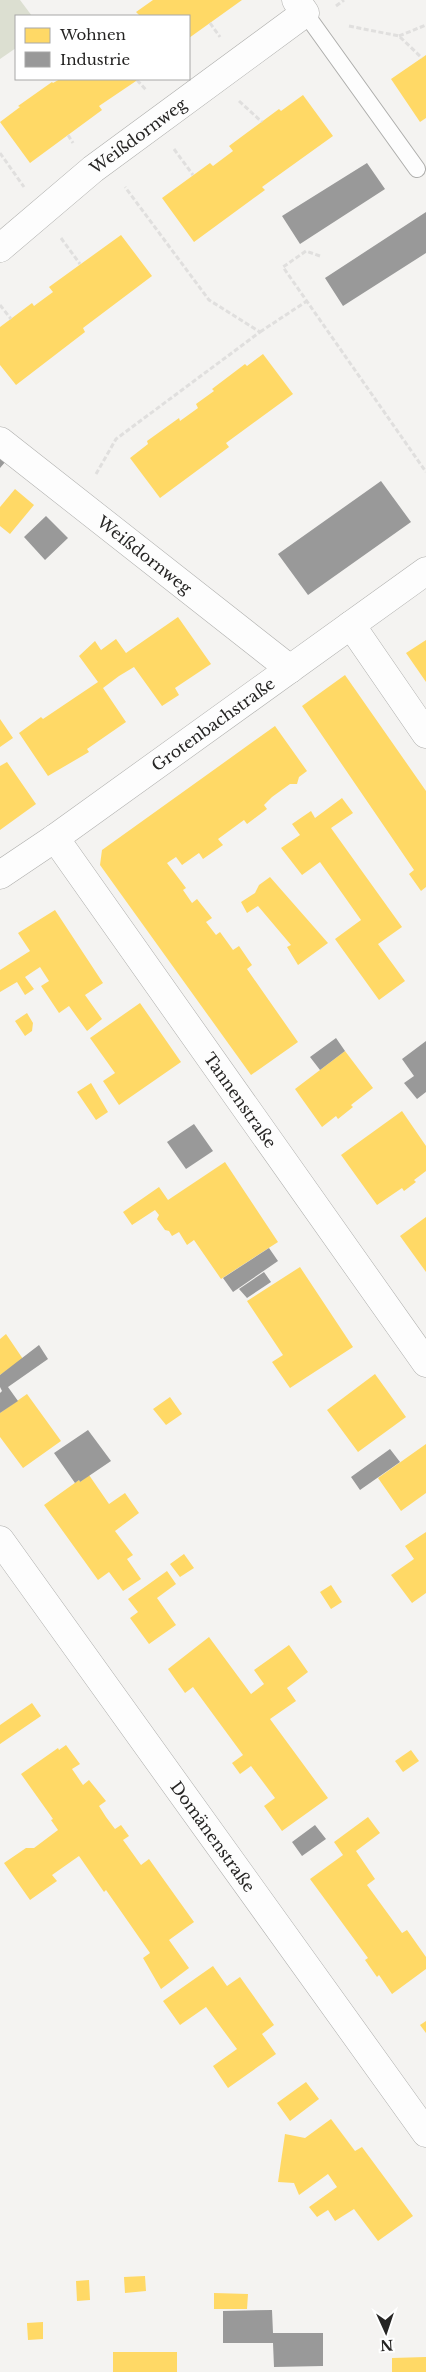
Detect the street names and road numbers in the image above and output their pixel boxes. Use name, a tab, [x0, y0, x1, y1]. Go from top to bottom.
street label: Weißdornweg	[85, 93, 191, 179]
street label: Weißdornweg	[92, 511, 196, 598]
street label: Grotenbachstraße	[148, 673, 279, 775]
street label: Tannenstraße	[200, 1049, 281, 1152]
street label: Domänenstraße	[166, 1777, 260, 1896]

